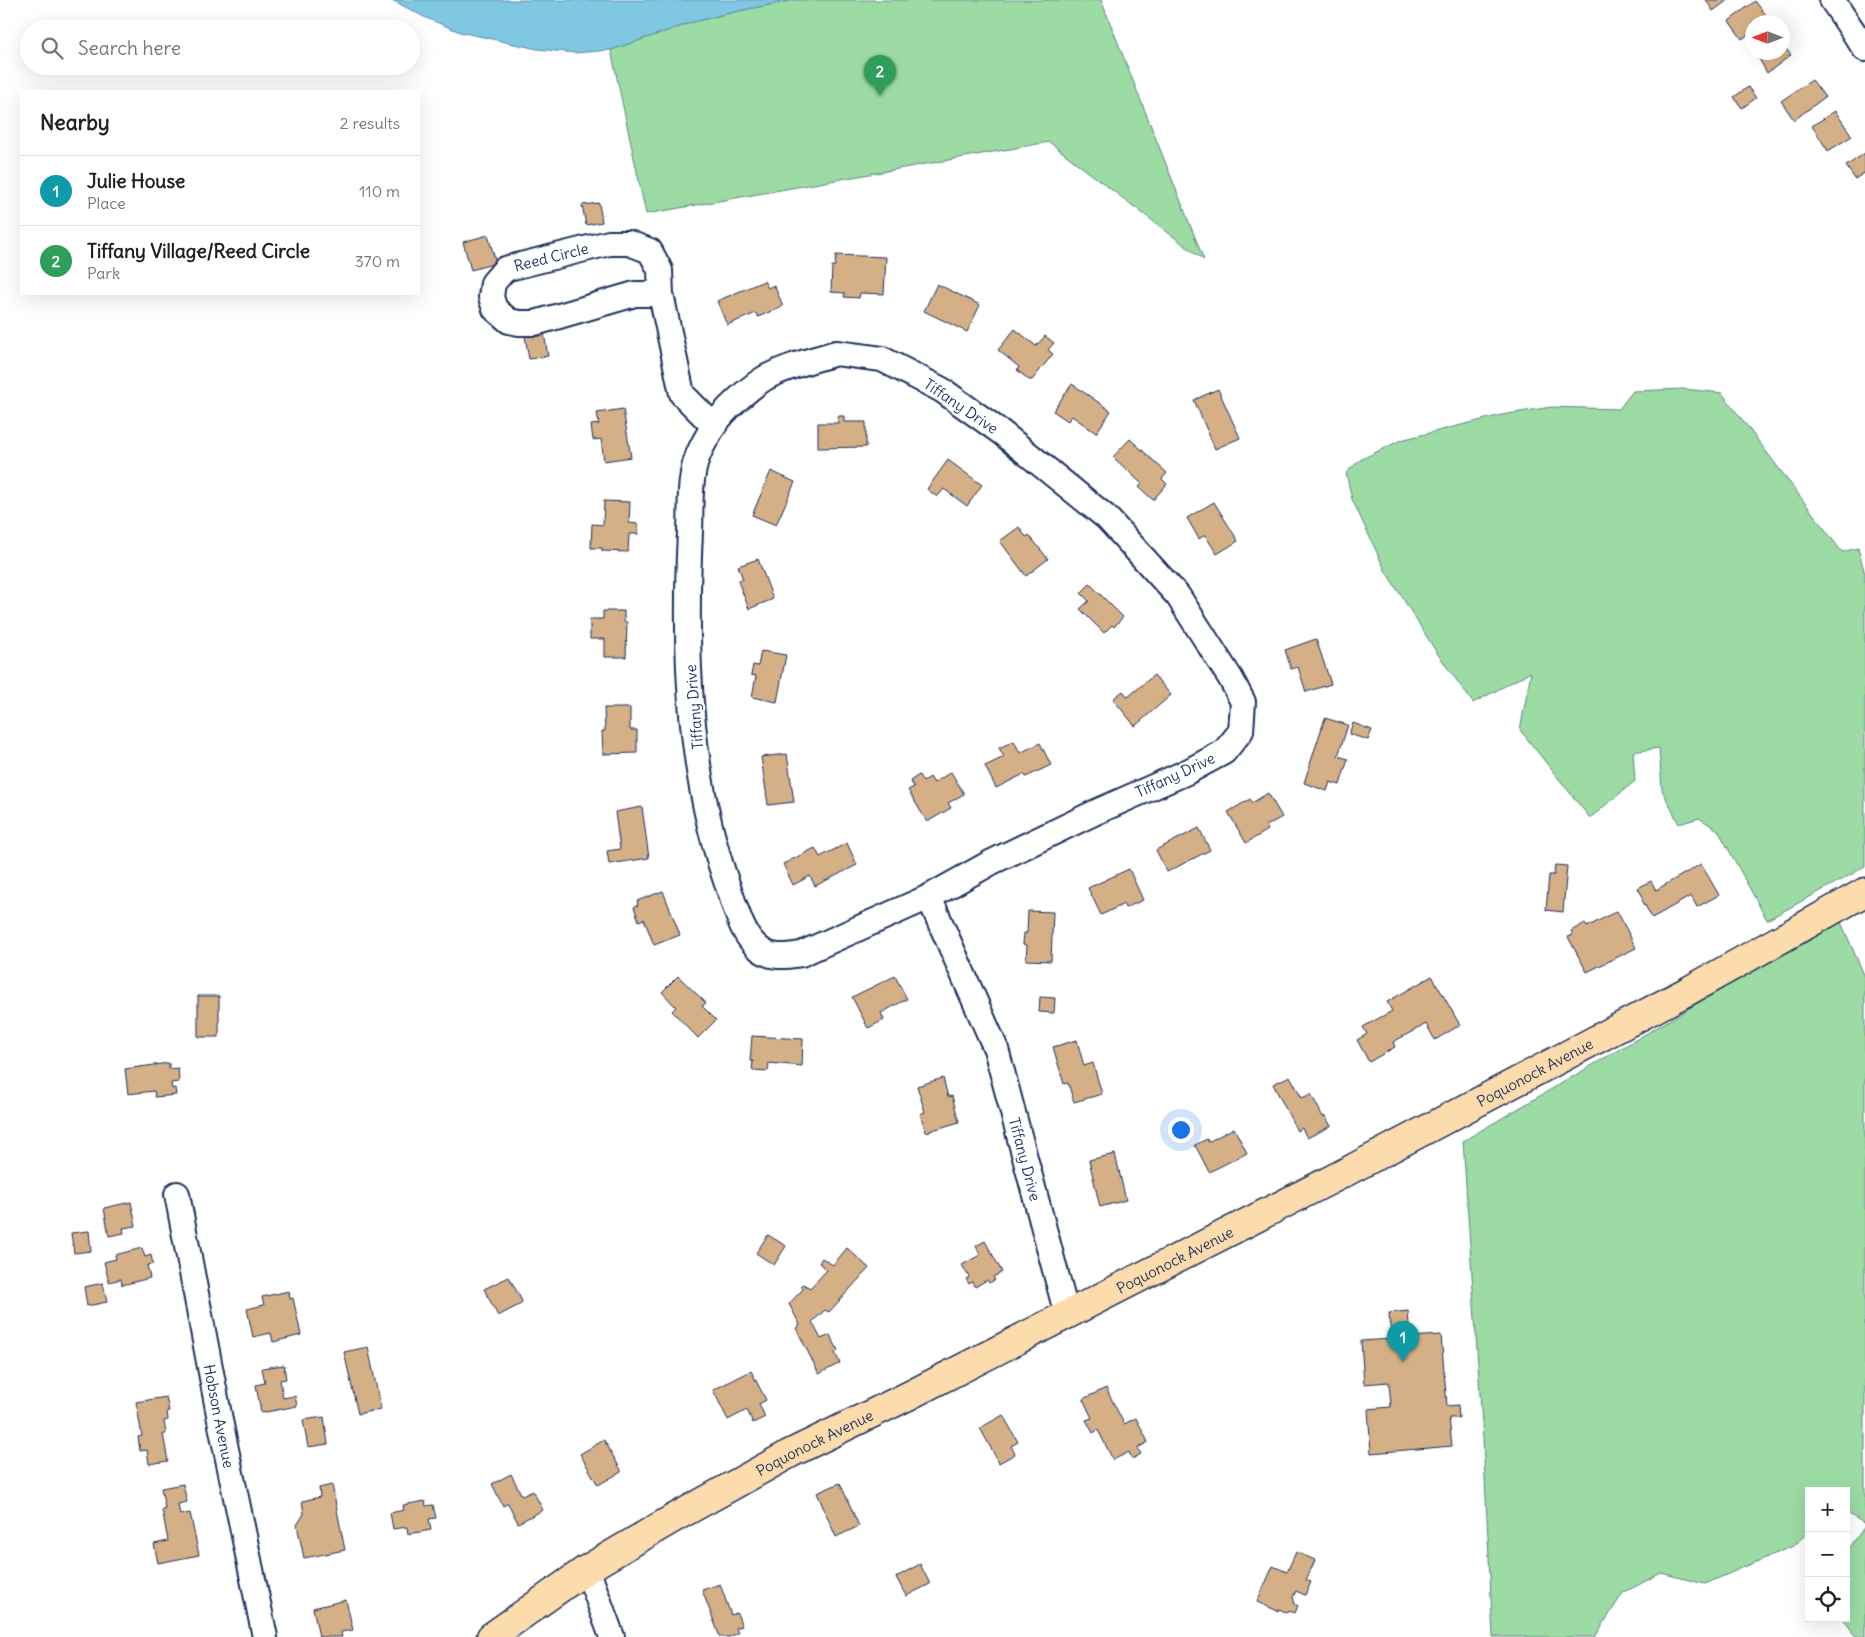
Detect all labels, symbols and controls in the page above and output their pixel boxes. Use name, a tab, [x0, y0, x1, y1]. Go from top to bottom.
north arrow	[1745, 15, 1790, 60]
search box	[20, 20, 420, 75]
icon: search	[38, 34, 66, 62]
text: Search here	[78, 36, 181, 60]
pin: 2	[864, 55, 896, 96]
text: Nearby	[40, 109, 110, 136]
text: 2 results	[340, 113, 400, 133]
text: Julie House	[87, 169, 185, 193]
text: 1	[53, 181, 59, 201]
text: 110 m	[359, 181, 400, 201]
text: Place	[87, 193, 126, 213]
text: Tiffany Village/Reed Circle	[87, 239, 310, 263]
street label: Reed Circle	[512, 239, 590, 275]
text: 2	[52, 251, 60, 271]
text: 370 m	[355, 251, 400, 271]
text: Park	[87, 263, 120, 283]
street label: Tiffany Drive	[920, 374, 1002, 438]
street label: Tiffany Drive	[681, 664, 707, 750]
street label: Tiffany Drive	[1132, 748, 1218, 802]
street label: Poquonock Avenue	[1473, 1034, 1596, 1111]
street label: Tiffany Drive	[1005, 1115, 1046, 1203]
your location	[1168, 1117, 1194, 1143]
street label: Poquonock Avenue	[1113, 1222, 1236, 1297]
pin: 1	[1387, 1321, 1419, 1362]
street label: Hobson Avenue	[200, 1362, 239, 1470]
street label: Poquonock Avenue	[752, 1405, 876, 1480]
map controls	[1805, 1487, 1850, 1622]
button: +	[1805, 1487, 1850, 1532]
button: −	[1805, 1532, 1850, 1577]
button: locate	[1805, 1577, 1850, 1622]

